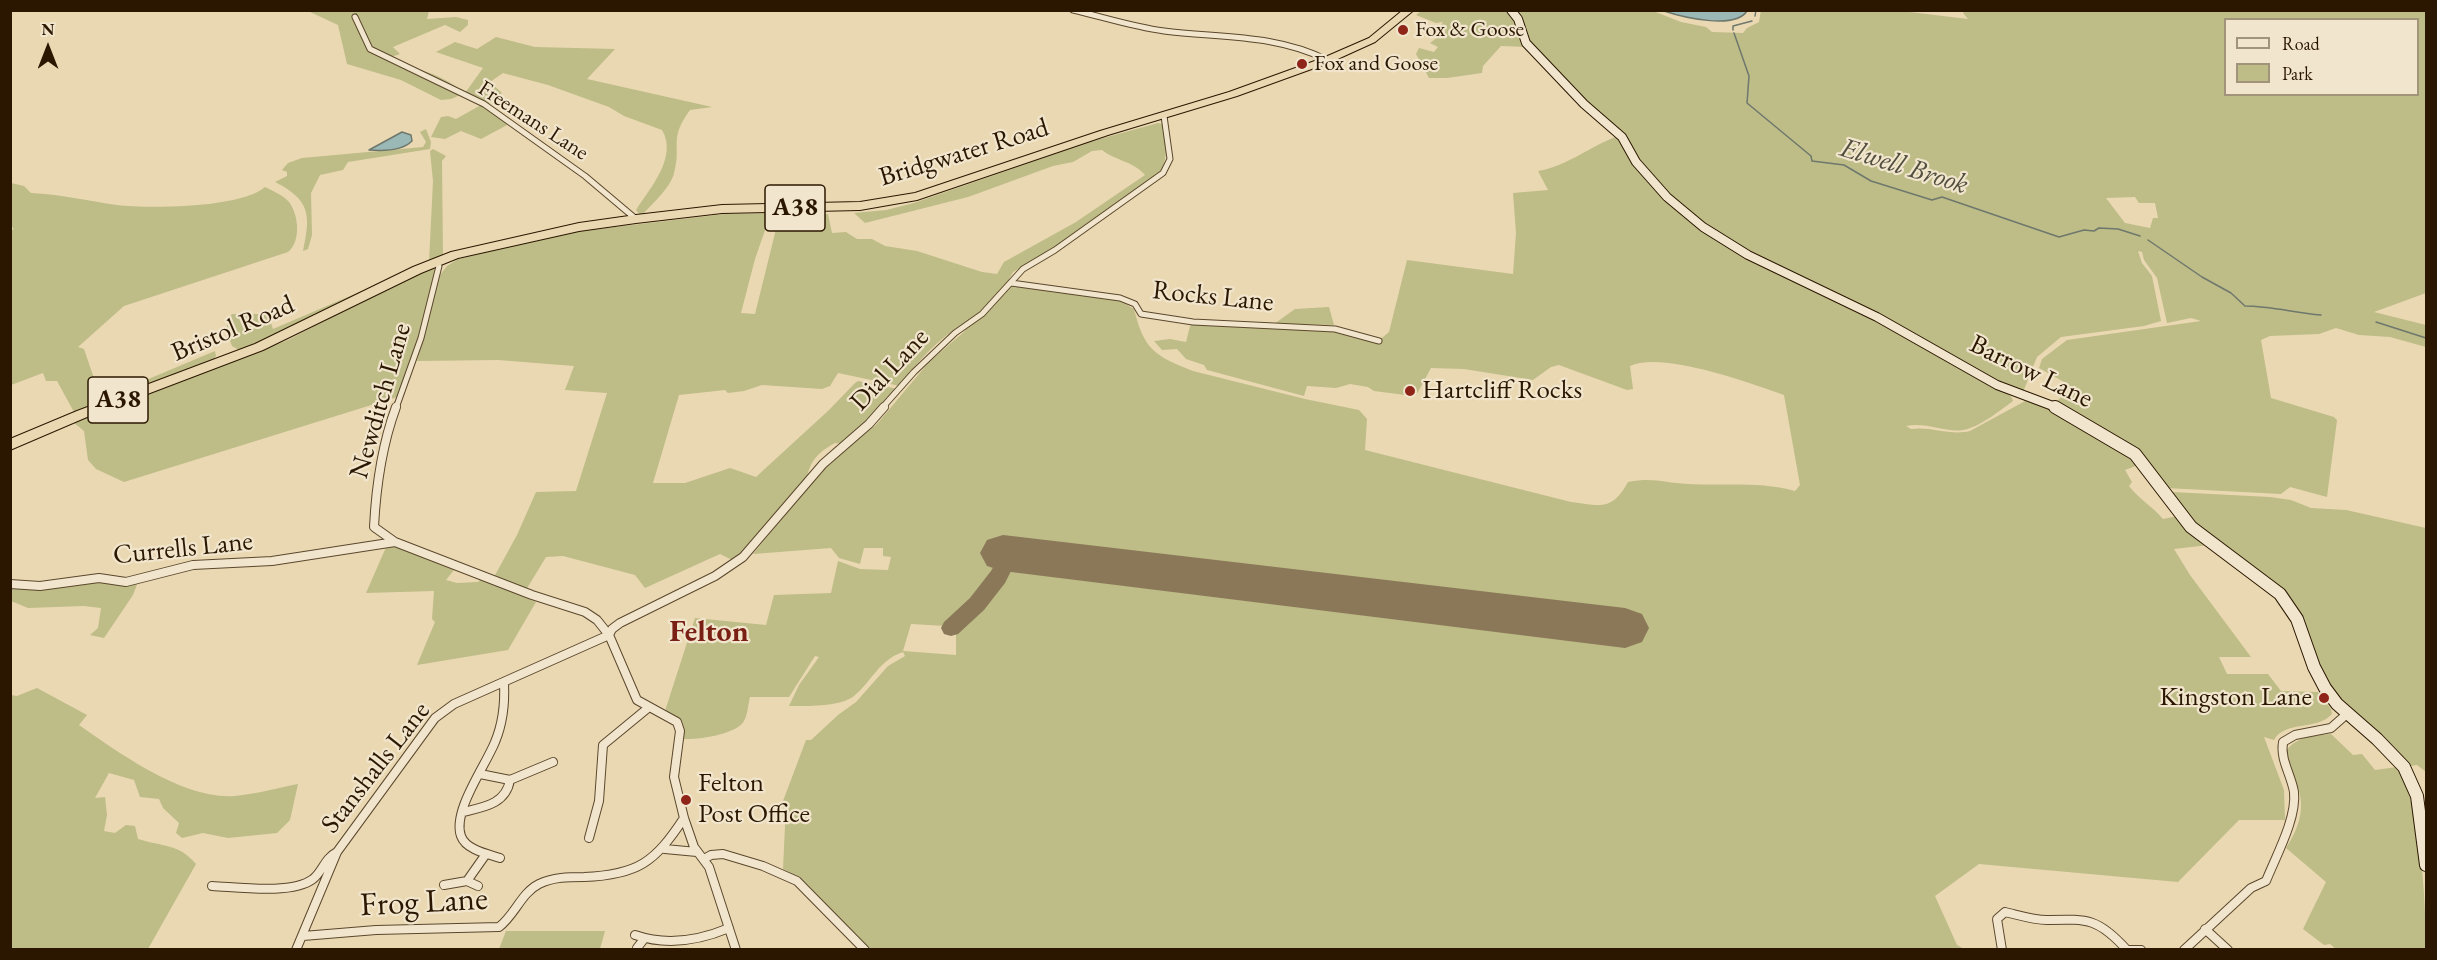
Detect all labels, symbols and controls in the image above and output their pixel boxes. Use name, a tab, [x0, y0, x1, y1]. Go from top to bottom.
place label: Fox & Goose	[1415, 17, 1524, 43]
north arrow	[18, 18, 78, 78]
legend	[2224, 18, 2419, 96]
text: N	[42, 19, 54, 40]
marker: Fox & Goose	[1396, 23, 1410, 37]
text: Road	[2282, 32, 2320, 55]
place label: Fox and Goose	[1314, 51, 1438, 77]
marker: Fox and Goose	[1295, 57, 1309, 71]
text: Park	[2282, 62, 2313, 85]
street label: Freemans Lane	[473, 76, 593, 166]
street label: Bridgwater Road	[875, 112, 1053, 194]
water label: Elwell Brook	[1836, 132, 1972, 202]
road number: A38	[765, 185, 825, 231]
street label: Rocks Lane	[1151, 275, 1275, 319]
street label: Bristol Road	[167, 289, 299, 369]
street label: Newditch Lane	[343, 320, 419, 482]
street label: Dial Lane	[844, 322, 936, 418]
street label: Barrow Lane	[1964, 328, 2098, 416]
place label: Hartcliff Rocks	[1422, 375, 1582, 407]
road number: A38	[88, 377, 148, 423]
marker: Hartcliff Rocks	[1403, 384, 1417, 398]
street label: Currells Lane	[112, 526, 254, 572]
district label: Felton	[669, 615, 749, 651]
place label: Kingston Lane	[2159, 682, 2312, 714]
marker: Kingston Lane	[2317, 691, 2331, 705]
street label: Stanshalls Lane	[315, 696, 437, 840]
place label: Felton Post Office	[698, 768, 810, 831]
marker: Felton Post Office	[679, 793, 693, 807]
street label: Frog Lane	[359, 880, 489, 926]

